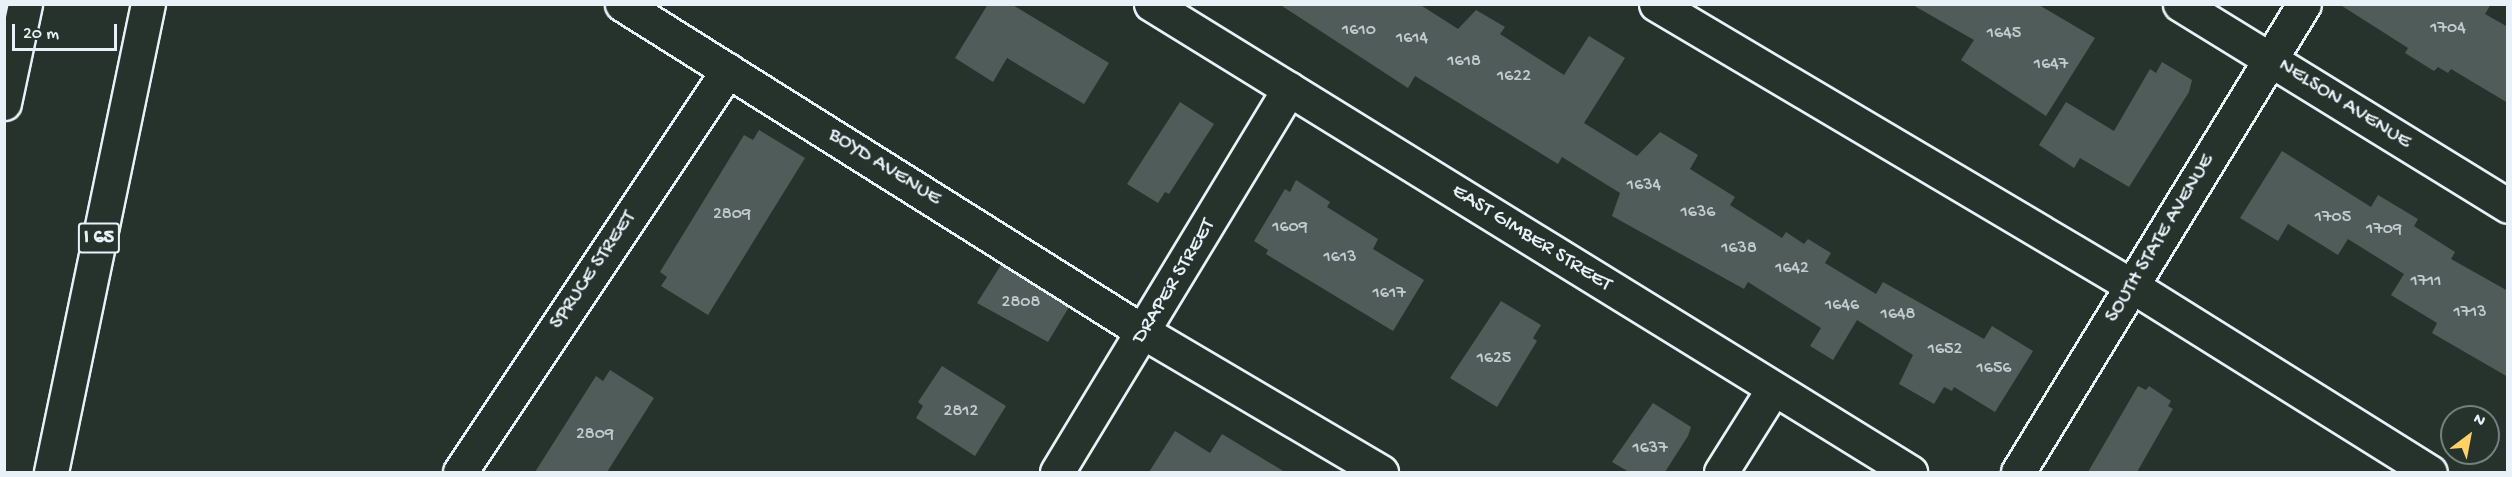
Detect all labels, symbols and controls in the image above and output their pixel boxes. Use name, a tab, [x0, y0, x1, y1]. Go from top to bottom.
scale bar	[15, 12, 120, 50]
house number: 1704	[2430, 18, 2466, 40]
house number: 1610	[1342, 20, 1376, 42]
house number: 1645	[1987, 23, 2021, 45]
text: 20 m	[23, 24, 59, 45]
house number: 1614	[1396, 28, 1428, 50]
house number: 1618	[1447, 51, 1481, 73]
house number: 1647	[2034, 54, 2068, 76]
street label: NELSON AVENUE	[2273, 54, 2415, 156]
house number: 1622	[1497, 66, 1531, 88]
street label: BOYD AVENUE	[823, 123, 945, 213]
street label: SOUTH STATE AVENUE	[2101, 150, 2221, 328]
house number: 1634	[1627, 175, 1661, 197]
street label: EAST GIMBER STREET	[1446, 180, 1616, 298]
house number: 1636	[1681, 202, 1715, 224]
house number: 2809	[713, 204, 751, 226]
street label: SPRUCE STREET	[545, 207, 643, 335]
house number: 1705	[2315, 207, 2351, 229]
street label: DRAPER STREET	[1128, 215, 1222, 349]
house number: 1609	[1272, 217, 1308, 239]
house number: 1709	[2366, 219, 2402, 241]
road number: I 65	[76, 221, 122, 255]
house number: 1638	[1721, 238, 1757, 260]
house number: 1613	[1323, 247, 1357, 269]
house number: 1642	[1775, 258, 1809, 280]
house number: 1711	[2410, 271, 2442, 293]
house number: 1617	[1372, 283, 1406, 305]
house number: 2808	[1002, 292, 1040, 314]
house number: 1646	[1825, 295, 1859, 317]
house number: 1713	[2453, 302, 2487, 324]
house number: 1648	[1881, 304, 1915, 326]
house number: 1652	[1928, 339, 1962, 361]
house number: 1625	[1477, 348, 1511, 370]
house number: 1656	[1977, 358, 2011, 380]
house number: 2812	[944, 401, 978, 423]
north arrow	[2440, 405, 2500, 465]
text: N	[2469, 410, 2488, 432]
house number: 2809	[576, 424, 614, 446]
house number: 1637	[1632, 438, 1668, 460]

